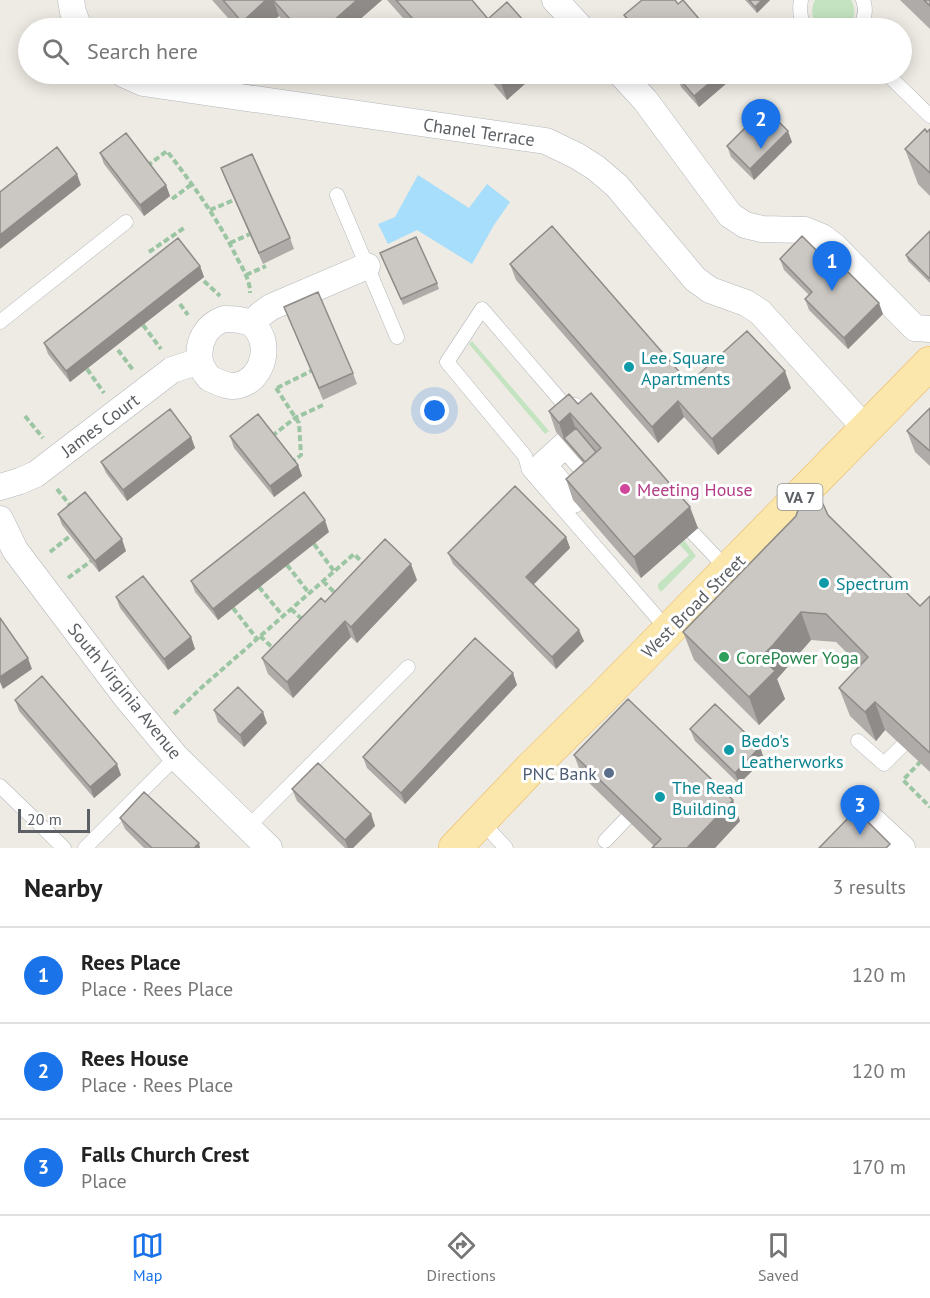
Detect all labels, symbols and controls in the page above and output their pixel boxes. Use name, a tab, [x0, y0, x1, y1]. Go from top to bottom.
search box	[18, 18, 912, 84]
icon: search	[39, 35, 72, 68]
text: Search here	[87, 37, 198, 65]
pin: 2	[742, 100, 780, 149]
street label: Chanel Terrace	[422, 113, 536, 151]
pin: 1	[812, 242, 852, 291]
place label: Lee Square Apartments	[641, 346, 730, 390]
marker: Lee Square Apartments	[622, 360, 636, 374]
street label: James Court	[56, 388, 144, 462]
your location	[420, 396, 449, 425]
place label: Meeting House	[637, 478, 753, 501]
marker: Meeting House	[618, 482, 632, 496]
road number: VA 7	[778, 484, 822, 510]
street label: West Broad Street	[636, 549, 750, 663]
place label: Spectrum	[836, 572, 909, 595]
marker: Spectrum	[817, 576, 831, 590]
street label: South Virginia Avenue	[63, 618, 187, 764]
place label: CorePower Yoga	[736, 646, 859, 669]
marker: CorePower Yoga	[717, 650, 731, 664]
place label: Bedo's Leatherworks	[741, 729, 844, 773]
marker: Bedo's Leatherworks	[722, 743, 736, 757]
place label: PNC Bank	[523, 762, 597, 785]
marker: PNC Bank	[602, 766, 616, 780]
place label: The Read Building	[672, 776, 743, 820]
pin: 3	[840, 786, 880, 835]
marker: The Read Building	[653, 790, 667, 804]
scale bar	[18, 806, 90, 834]
text: 20 m	[27, 809, 62, 829]
text: Nearby	[24, 871, 102, 904]
text: 3 results	[833, 874, 906, 900]
text: Rees Place	[81, 948, 181, 976]
text: 1	[38, 962, 49, 988]
text: 120 m	[852, 962, 906, 988]
text: Place · Rees Place	[81, 976, 233, 1002]
text: Rees House	[81, 1044, 189, 1072]
text: 2	[38, 1058, 49, 1084]
text: 120 m	[852, 1058, 906, 1084]
text: Place · Rees Place	[81, 1072, 233, 1098]
text: Falls Church Crest	[81, 1140, 249, 1168]
text: 3	[38, 1154, 49, 1180]
text: 170 m	[852, 1154, 906, 1180]
text: Place	[81, 1168, 127, 1194]
tab: Map	[131, 1229, 164, 1285]
tab: Directions	[427, 1229, 496, 1285]
tab: Saved	[758, 1229, 799, 1285]

